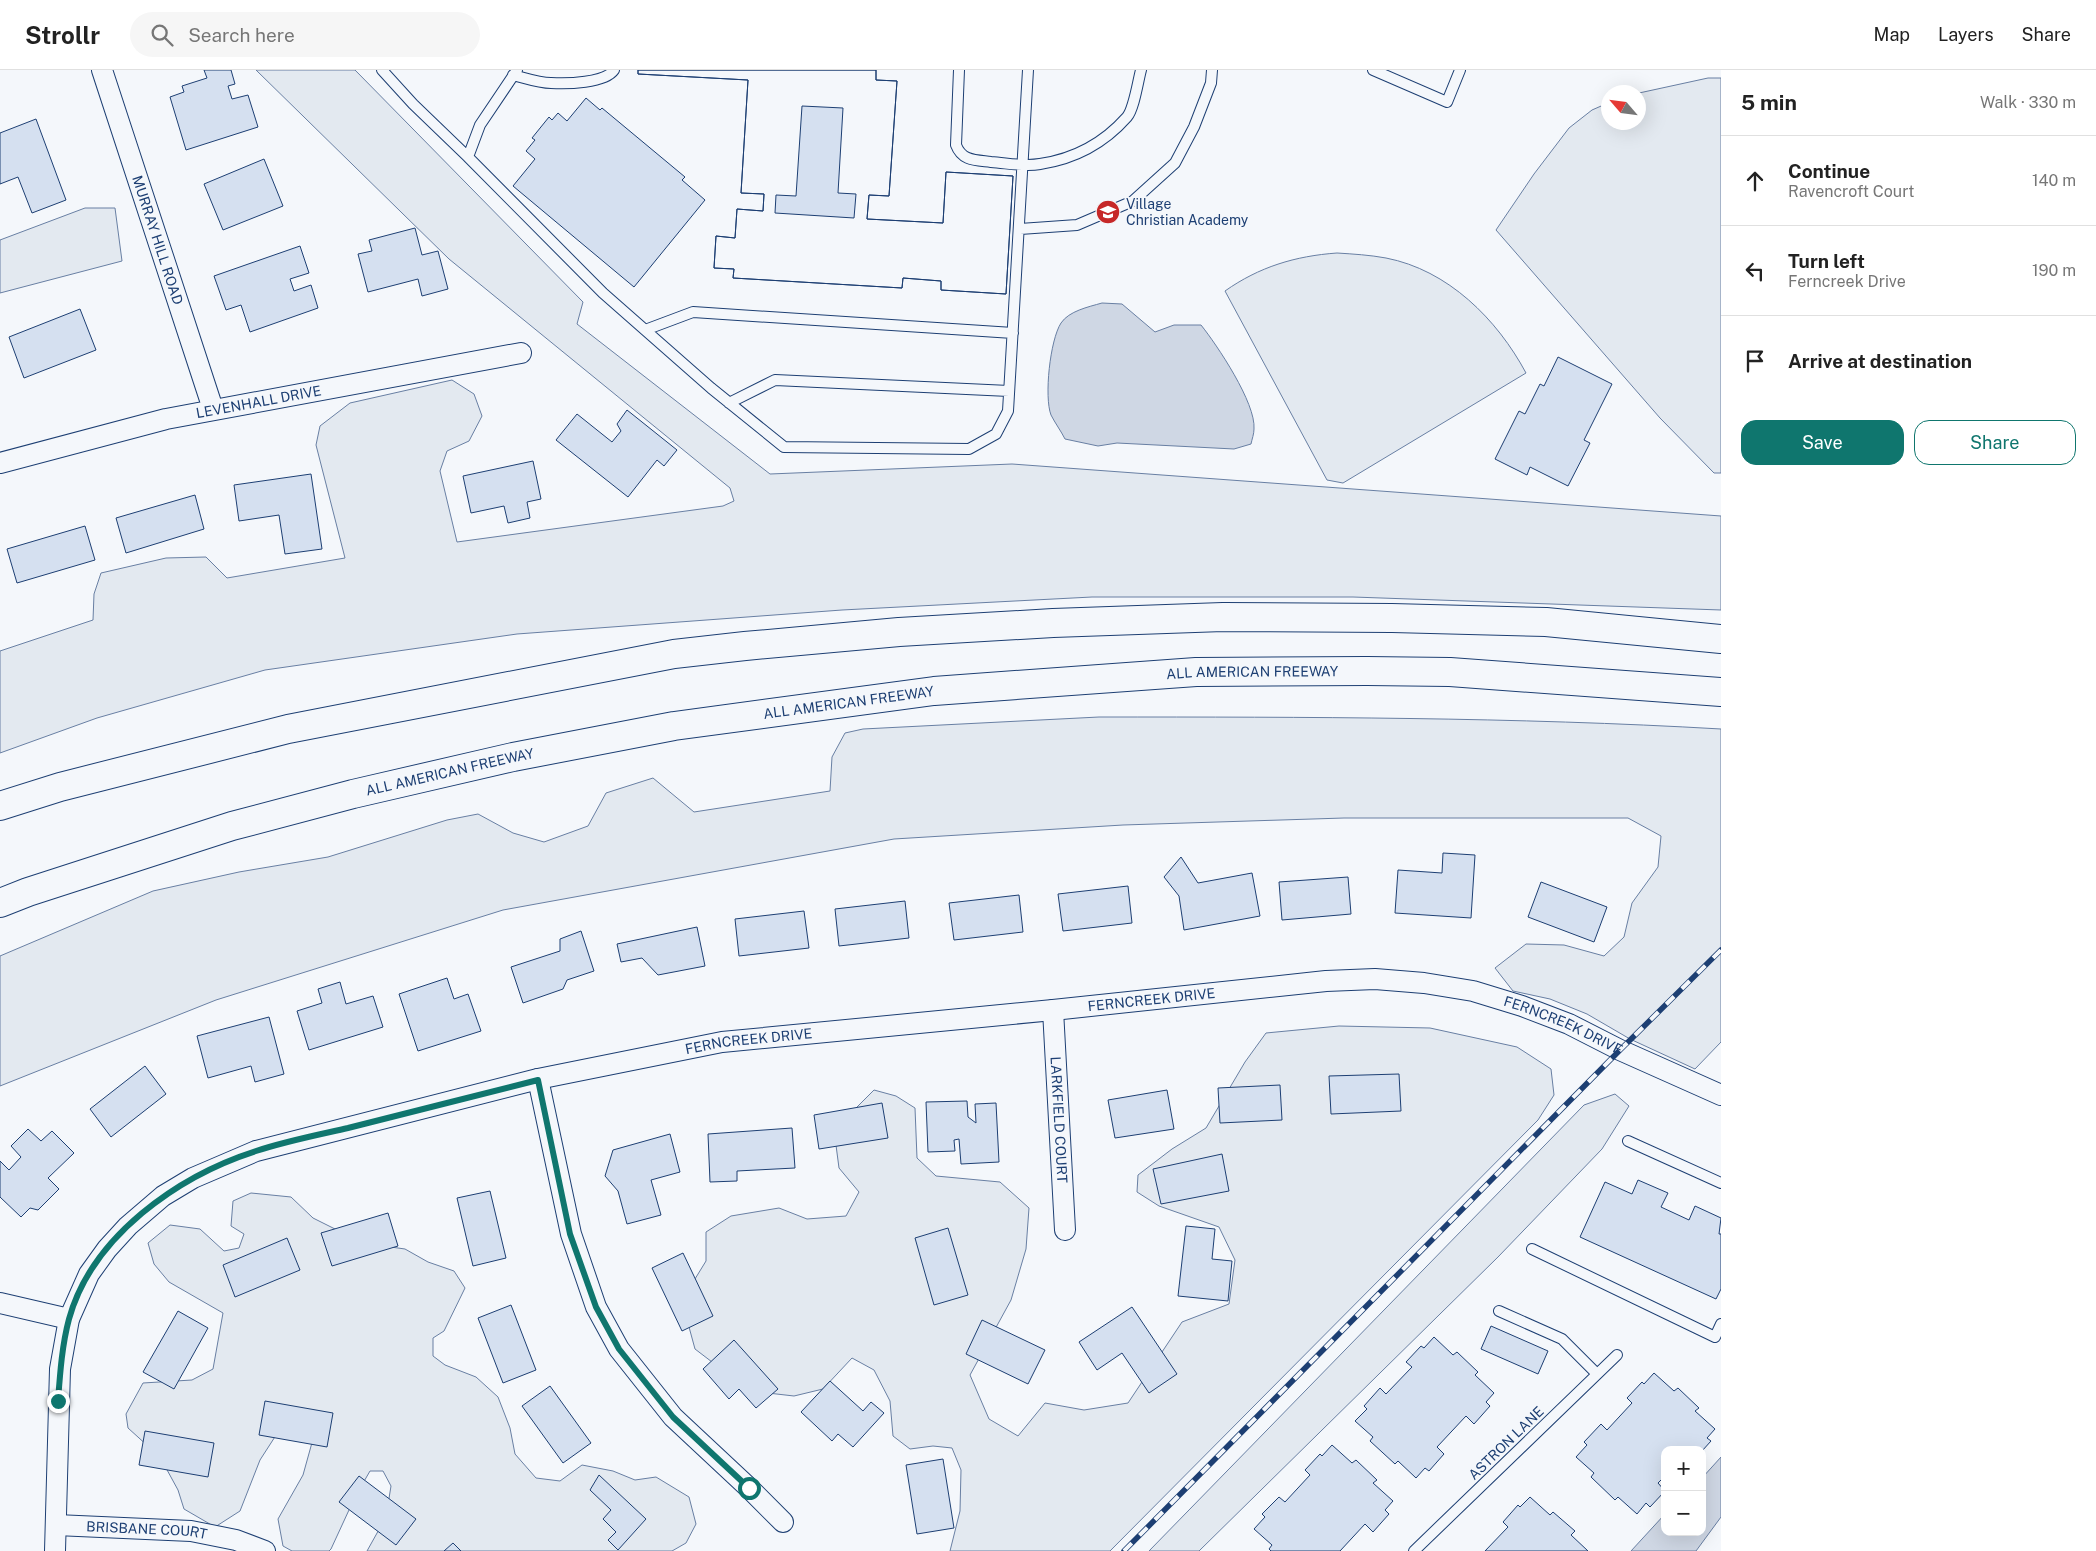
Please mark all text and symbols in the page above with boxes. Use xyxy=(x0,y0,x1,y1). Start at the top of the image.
search box xyxy=(130,12,480,57)
text: Strollr xyxy=(25,21,100,49)
icon: search xyxy=(148,21,176,49)
text: Search here xyxy=(188,24,295,46)
text: Map xyxy=(1874,24,1910,45)
text: Layers xyxy=(1938,24,1994,45)
text: Share xyxy=(2022,24,2071,45)
north arrow xyxy=(1601,85,1646,130)
text: 5 min xyxy=(1741,90,1797,115)
text: Walk · 330 m xyxy=(1980,93,2076,112)
text: Continue xyxy=(1788,160,1870,182)
icon: ahead xyxy=(1741,167,1769,195)
text: 140 m xyxy=(2032,171,2076,190)
street label: MURRAY HILL ROAD xyxy=(129,174,186,307)
text: Ravencroft Court xyxy=(1788,182,1915,201)
place label: Village Christian Academy xyxy=(1126,196,1249,228)
school or university icon: Village Christian Academy xyxy=(1095,199,1121,225)
text: Turn left xyxy=(1788,250,1865,272)
icon: left xyxy=(1741,257,1769,285)
text: 190 m xyxy=(2032,261,2076,280)
text: Ferncreek Drive xyxy=(1788,272,1906,291)
icon: arrive xyxy=(1741,347,1769,375)
text: Arrive at destination xyxy=(1788,350,1972,372)
street label: LEVENHALL DRIVE xyxy=(195,382,323,421)
button: Save xyxy=(1741,420,1904,465)
button: Share xyxy=(1914,420,2076,465)
street label: ALL AMERICAN FREEWAY xyxy=(1166,663,1339,682)
street label: ALL AMERICAN FREEWAY xyxy=(762,683,935,722)
street label: ALL AMERICAN FREEWAY xyxy=(364,745,536,799)
street label: FERNCREEK DRIVE xyxy=(1087,985,1216,1014)
street label: FERNCREEK DRIVE xyxy=(1502,993,1625,1058)
street label: FERNCREEK DRIVE xyxy=(684,1025,813,1057)
street label: LARKFIELD COURT xyxy=(1048,1056,1070,1184)
route end xyxy=(47,1390,70,1413)
street label: ASTRON LANE xyxy=(1465,1403,1547,1483)
map controls xyxy=(1661,1446,1706,1536)
button: + xyxy=(1661,1446,1706,1491)
route start xyxy=(738,1477,761,1500)
button: − xyxy=(1661,1491,1706,1536)
street label: BRISBANE COURT xyxy=(86,1518,209,1542)

